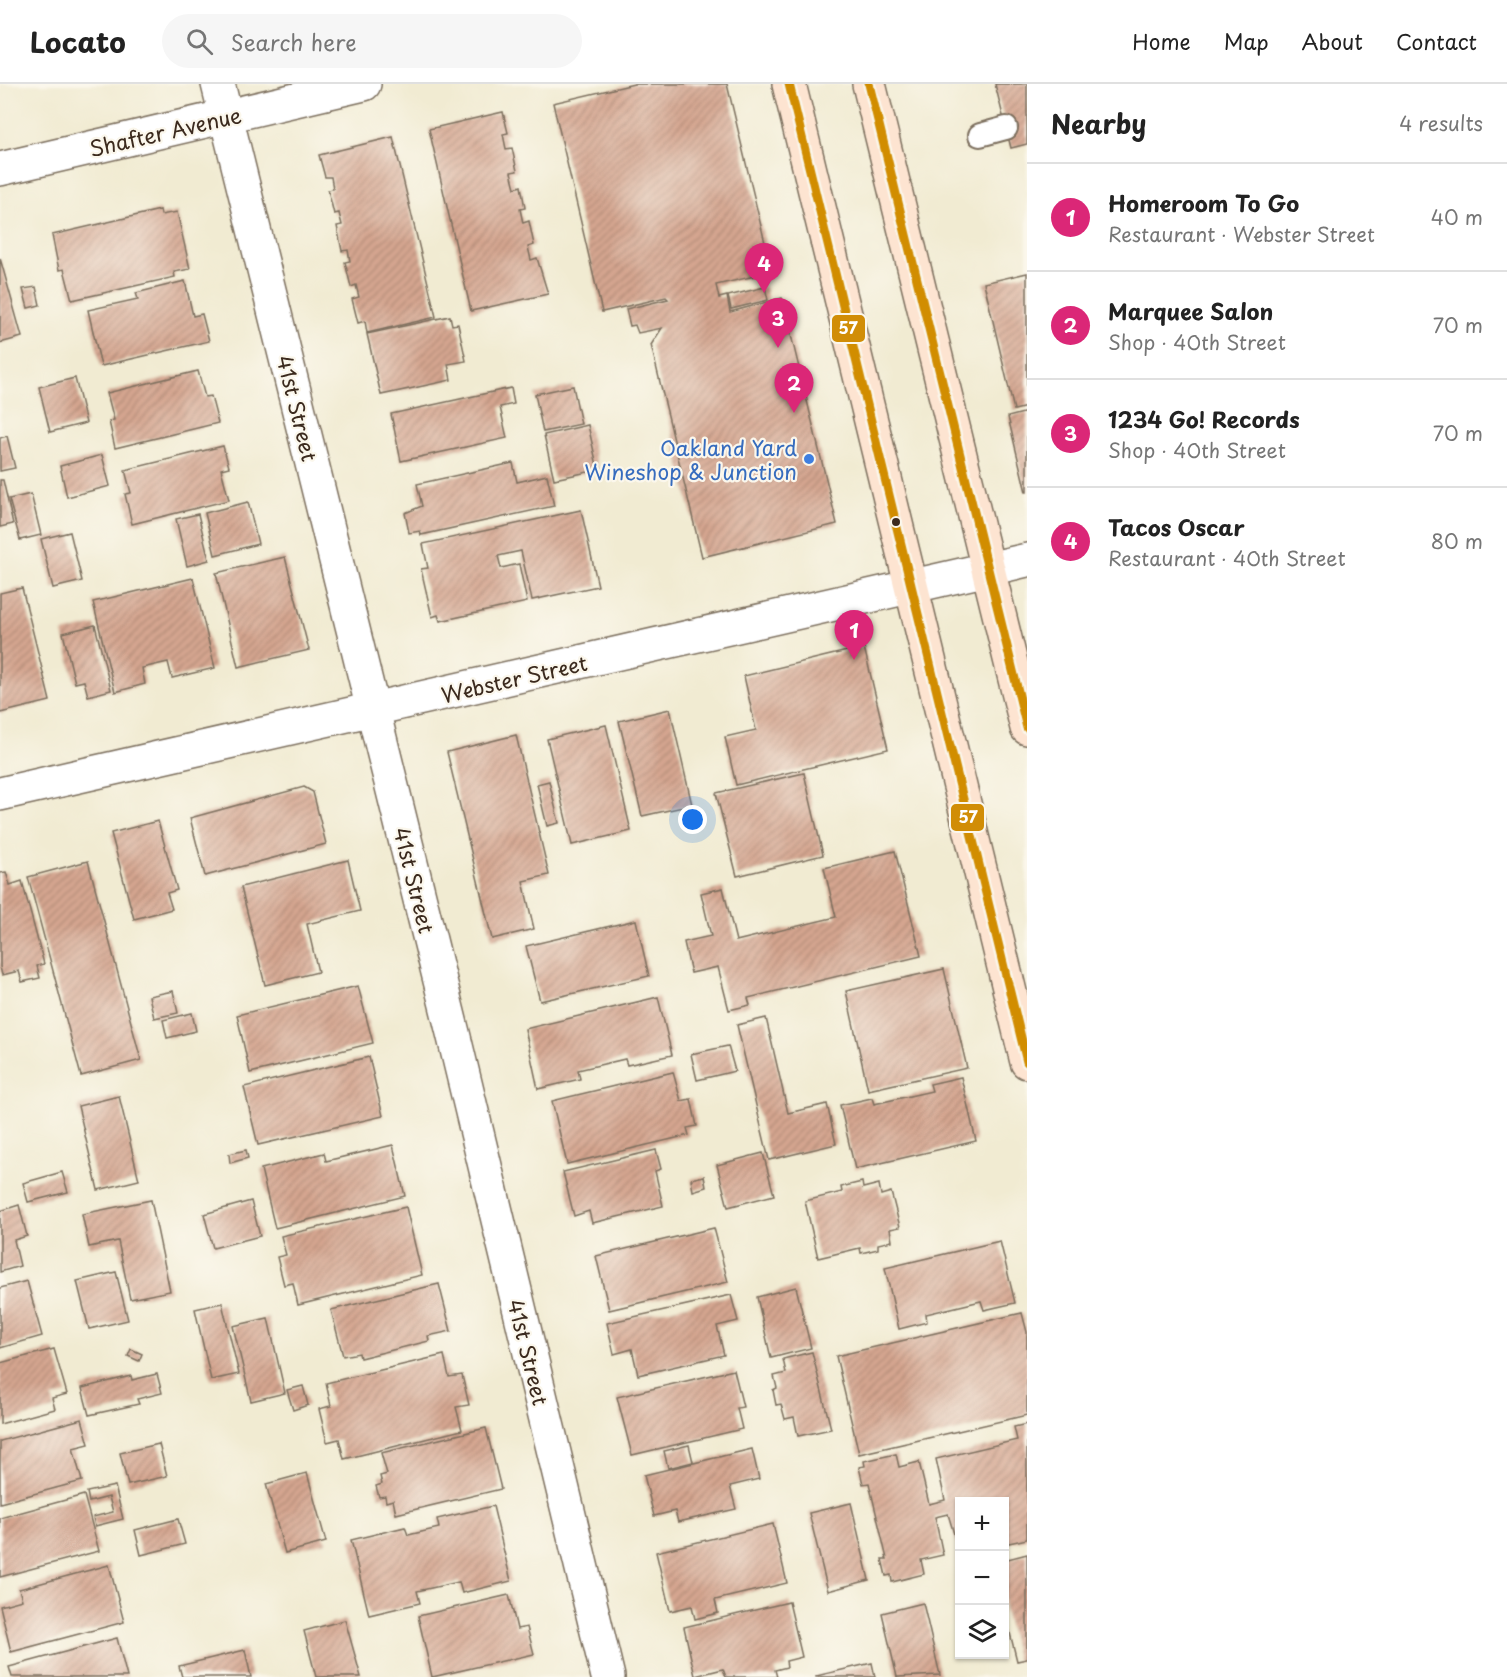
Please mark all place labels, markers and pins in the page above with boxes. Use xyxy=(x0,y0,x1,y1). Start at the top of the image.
pin: 4 xyxy=(744,244,783,293)
pin: 3 xyxy=(758,298,798,348)
pin: 2 xyxy=(774,364,814,413)
place label: Oakland Yard Wineshop & Junction xyxy=(584,431,797,487)
marker: Oakland Yard Wineshop & Junction xyxy=(802,452,816,466)
unlabelled marker xyxy=(890,516,902,528)
pin: 1 xyxy=(834,610,874,660)

